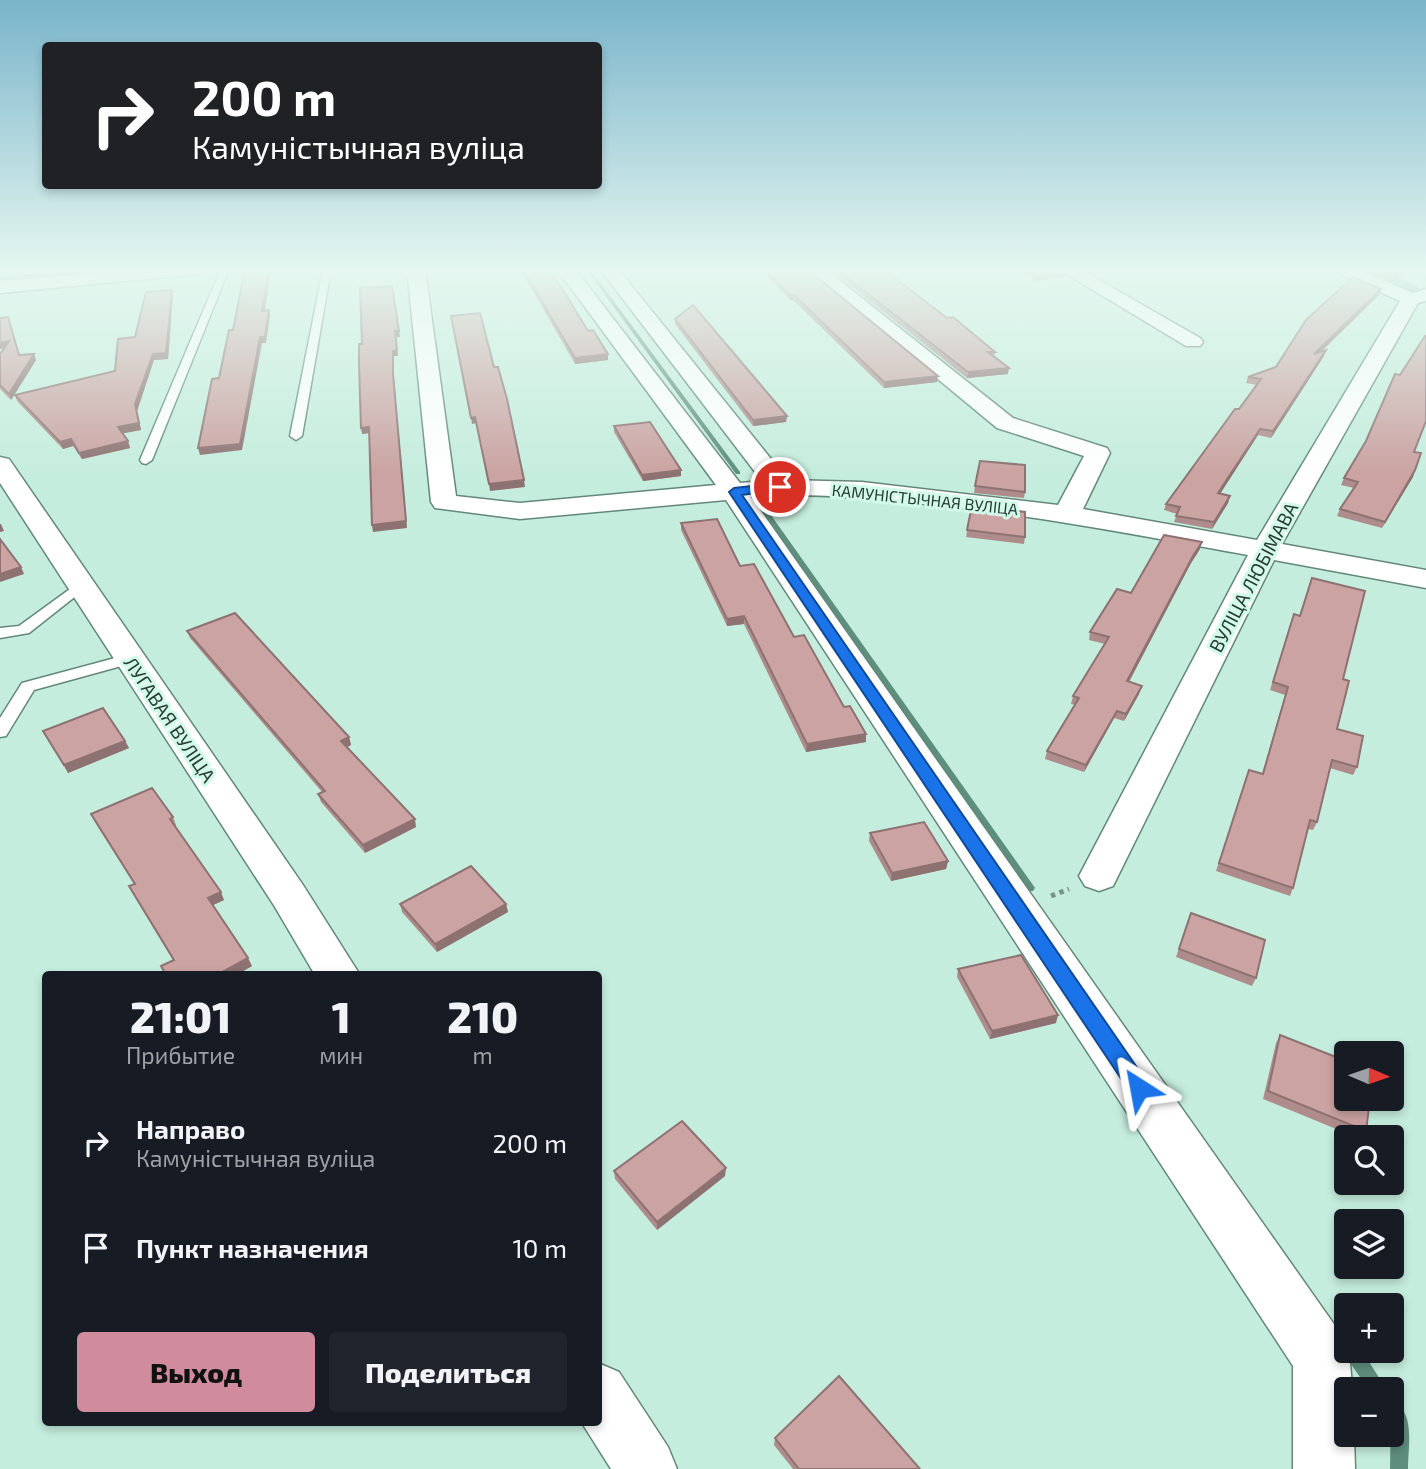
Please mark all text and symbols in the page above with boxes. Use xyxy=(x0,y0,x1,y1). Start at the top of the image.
text: 200 m xyxy=(192,67,336,126)
icon: right xyxy=(77,70,168,161)
text: Камуністычная вуліца xyxy=(192,127,525,165)
pin xyxy=(750,457,810,517)
icon: arrive xyxy=(761,468,799,506)
street label: КАМУНІСТЫЧНАЯ ВУЛІЦА xyxy=(831,480,1019,518)
street label: ВУЛІЦА ЛЮБІМАВА xyxy=(1204,498,1302,656)
street label: ЛУГАВАЯ ВУЛІЦА xyxy=(119,652,221,786)
text: 21:01 xyxy=(130,991,231,1041)
text: 1 xyxy=(332,991,351,1041)
text: 210 xyxy=(447,991,518,1041)
text: Прибытие xyxy=(126,1041,235,1069)
text: мин xyxy=(319,1041,363,1069)
text: m xyxy=(473,1041,493,1069)
north arrow xyxy=(1334,1041,1404,1111)
map controls xyxy=(1334,1041,1404,1447)
position arrow xyxy=(1102,1051,1176,1125)
text: Направо xyxy=(136,1113,245,1144)
icon: right xyxy=(77,1124,115,1162)
button: search xyxy=(1334,1125,1404,1195)
text: 200 m xyxy=(492,1127,567,1158)
text: Камуністычная вуліца xyxy=(136,1144,375,1172)
button: layers xyxy=(1334,1209,1404,1279)
icon: arrive xyxy=(77,1229,115,1267)
text: Пункт назначения xyxy=(136,1232,369,1263)
text: 10 m xyxy=(512,1232,567,1263)
button: + xyxy=(1334,1293,1404,1363)
button: Выход xyxy=(77,1332,315,1412)
button: Поделиться xyxy=(329,1332,567,1412)
button: − xyxy=(1334,1377,1404,1447)

